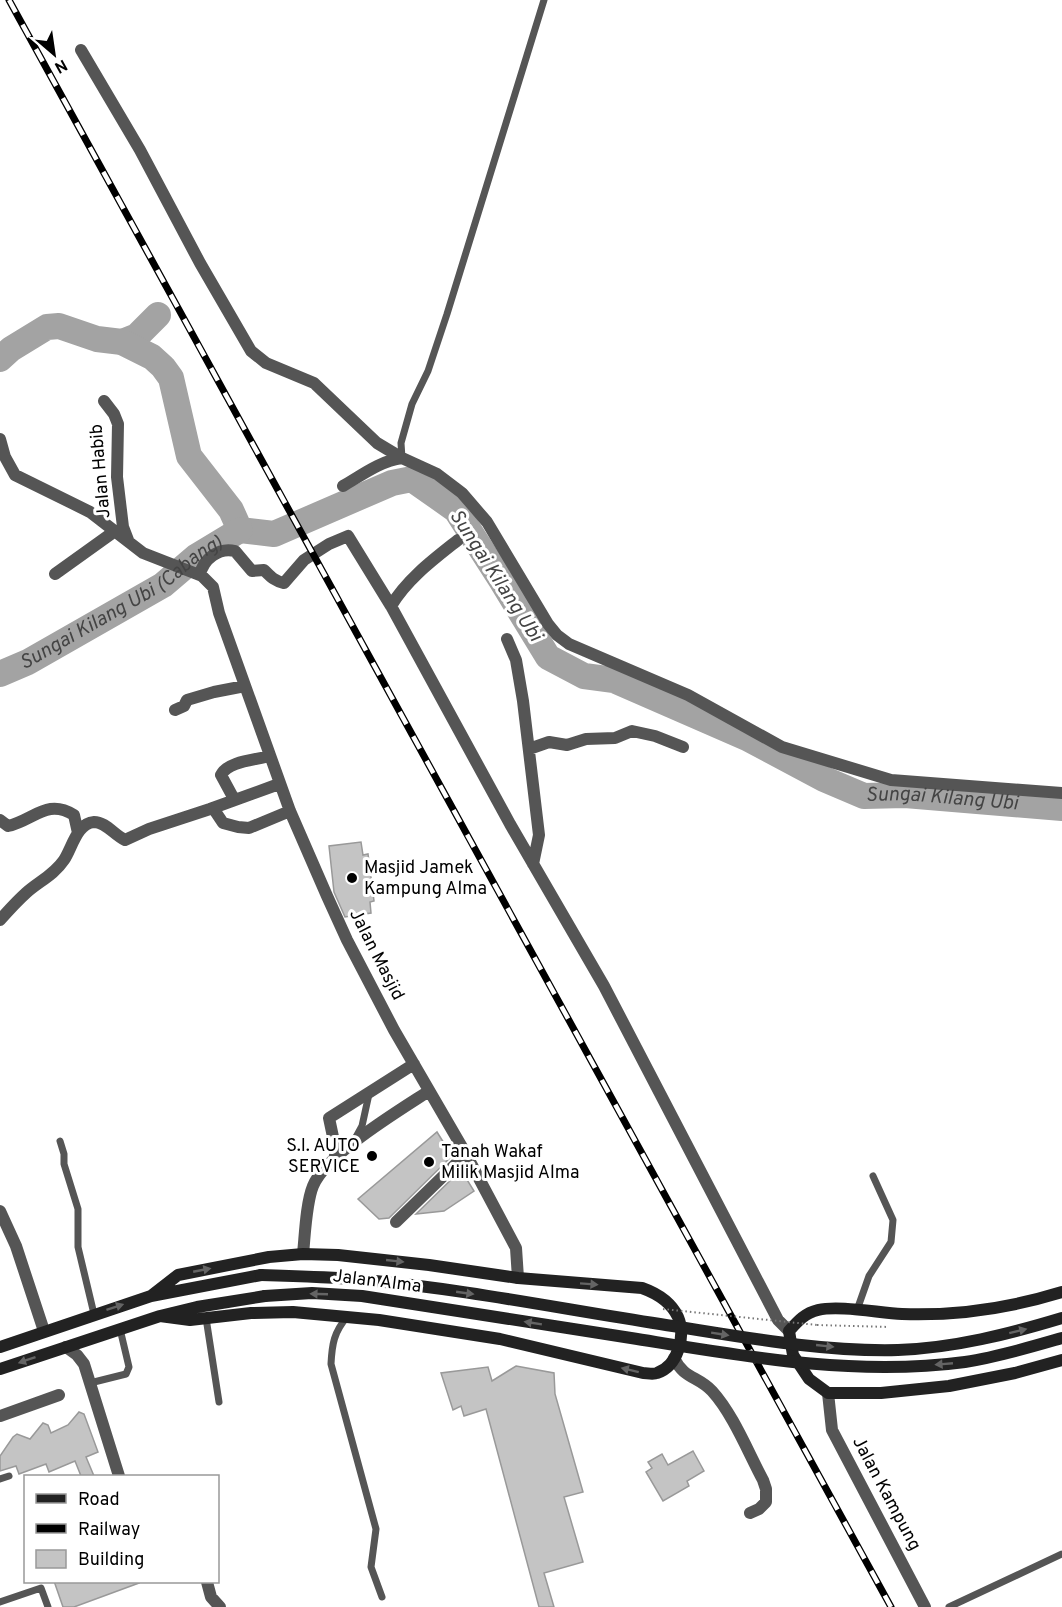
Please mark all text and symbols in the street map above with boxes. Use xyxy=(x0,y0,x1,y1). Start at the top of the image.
north arrow xyxy=(24,24,84,84)
text: N xyxy=(50,54,70,77)
street label: Jalan Habib xyxy=(85,423,117,519)
water label: Sungai Kilang Ubi xyxy=(443,505,548,648)
water label: Sungai Kilang Ubi (Cabang) xyxy=(16,530,228,677)
water label: Sungai Kilang Ubi xyxy=(865,782,1020,817)
place label: Masjid Jamek Kampung Alma xyxy=(364,857,487,901)
marker: Masjid Jamek Kampung Alma xyxy=(345,871,359,885)
street label: Jalan Masjid xyxy=(343,906,409,1004)
place label: S.I. AUTO SERVICE xyxy=(286,1135,360,1179)
place label: Tanah Wakaf Milik Masjid Alma xyxy=(441,1141,579,1185)
marker: S.I. AUTO SERVICE xyxy=(365,1149,379,1163)
marker: Tanah Wakaf Milik Masjid Alma xyxy=(422,1155,436,1169)
one-way arrow xyxy=(386,1256,405,1266)
one-way arrow xyxy=(193,1265,212,1274)
street label: Jalan Alma xyxy=(331,1265,423,1299)
one-way arrow xyxy=(579,1279,598,1289)
one-way arrow xyxy=(309,1289,328,1298)
one-way arrow xyxy=(456,1289,475,1298)
one-way arrow xyxy=(106,1302,124,1311)
one-way arrow xyxy=(523,1318,542,1327)
one-way arrow xyxy=(1009,1325,1028,1335)
one-way arrow xyxy=(711,1329,730,1338)
one-way arrow xyxy=(816,1342,835,1351)
one-way arrow xyxy=(18,1356,36,1366)
one-way arrow xyxy=(934,1359,953,1369)
one-way arrow xyxy=(620,1364,639,1374)
street label: Jalan Kampung xyxy=(846,1433,926,1555)
legend xyxy=(24,1475,219,1583)
text: Road xyxy=(78,1489,120,1512)
text: Railway xyxy=(78,1519,140,1542)
text: Building xyxy=(78,1549,144,1572)

